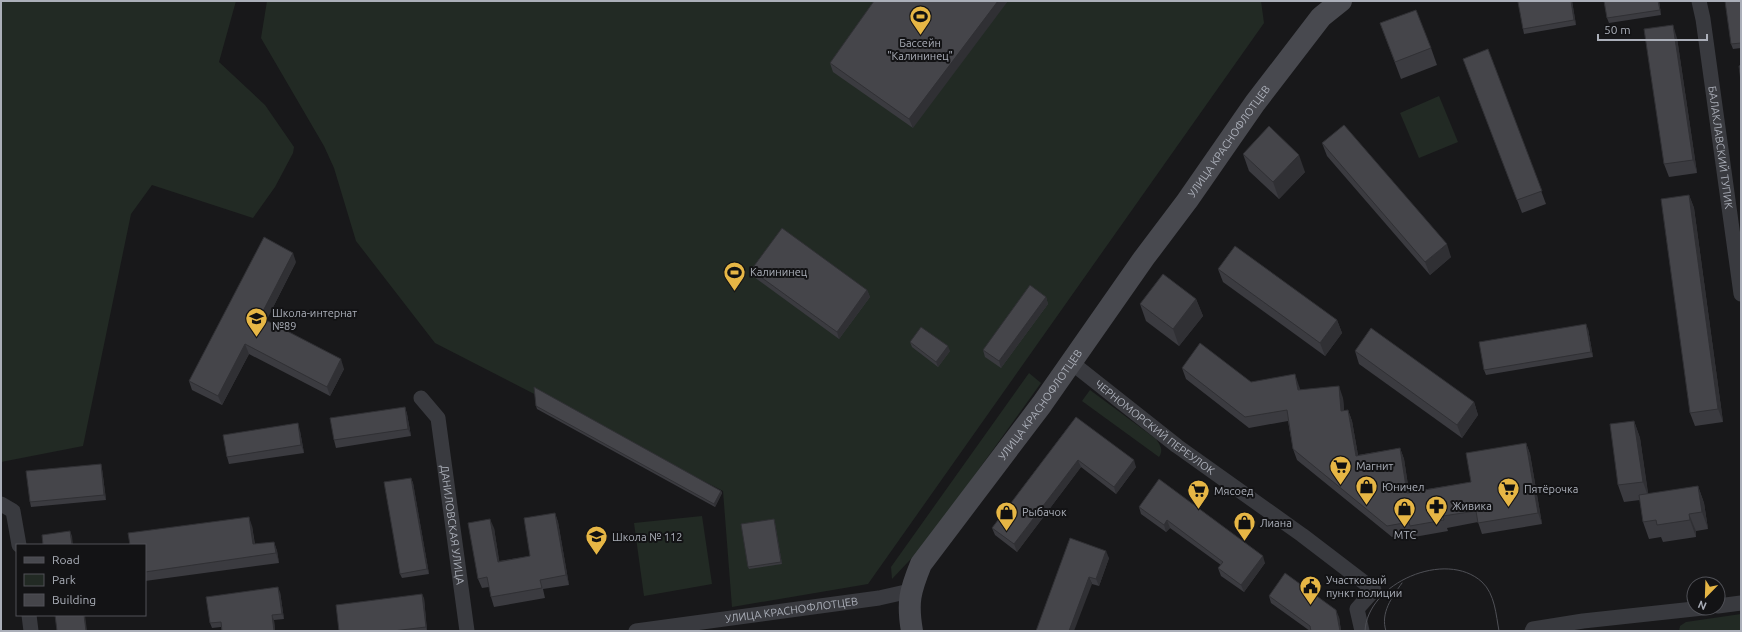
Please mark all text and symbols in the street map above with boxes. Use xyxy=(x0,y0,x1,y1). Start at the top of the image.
sports icon: Бассейн "Калининец" xyxy=(907,4,933,37)
scale bar xyxy=(1598,16,1707,42)
text: 50 m xyxy=(1604,23,1631,36)
place label: Бассейн "Калининец" xyxy=(887,37,953,62)
street label: УЛИЦА КРАСНОФЛОТЦЕВ xyxy=(1186,83,1272,199)
street label: БАЛАКЛАВСКИЙ ТУПИК xyxy=(1706,85,1735,210)
sports icon: Калининец xyxy=(722,259,748,292)
place label: Калининец xyxy=(750,266,808,278)
school or university icon: Школа-интернат №89 xyxy=(244,306,270,339)
place label: Школа-интернат №89 xyxy=(272,307,357,332)
street label: УЛИЦА КРАСНОФЛОТЦЕВ xyxy=(996,347,1084,462)
street label: ЧЕРНОМОРСКИЙ ПЕРЕУЛОК xyxy=(1093,378,1217,477)
supermarket icon: Магнит xyxy=(1327,453,1353,486)
place label: Магнит xyxy=(1356,460,1394,472)
street label: ДАНИЛОВСКАЯ УЛИЦА xyxy=(438,464,467,586)
shop icon: Юничел xyxy=(1353,474,1379,507)
supermarket icon: Пятёрочка xyxy=(1496,476,1522,509)
supermarket icon: Мясоед xyxy=(1186,478,1212,511)
place label: Юничел xyxy=(1382,481,1424,493)
place label: Пятёрочка xyxy=(1524,483,1578,495)
place label: Мясоед xyxy=(1214,485,1254,497)
pharmacy icon: Живика xyxy=(1424,493,1450,526)
shop icon: МТС xyxy=(1392,496,1418,529)
shop icon: Рыбачок xyxy=(994,499,1020,532)
place label: Живика xyxy=(1452,500,1492,512)
place label: Рыбачок xyxy=(1022,506,1067,518)
shop icon: Лиана xyxy=(1231,510,1257,543)
place label: Лиана xyxy=(1260,517,1292,529)
school or university icon: Школа № 112 xyxy=(583,524,609,557)
place label: МТС xyxy=(1394,529,1416,541)
place label: Школа № 112 xyxy=(612,531,682,543)
legend xyxy=(16,544,146,616)
text: Road xyxy=(52,553,80,566)
text: Park xyxy=(52,573,76,586)
public building icon: Участковый пункт полиции xyxy=(1298,573,1324,606)
place label: Участковый пункт полиции xyxy=(1326,574,1402,599)
north arrow xyxy=(1686,576,1726,616)
text: Building xyxy=(52,593,96,606)
street label: УЛИЦА КРАСНОФЛОТЦЕВ xyxy=(724,595,859,625)
text: N xyxy=(1696,598,1708,612)

